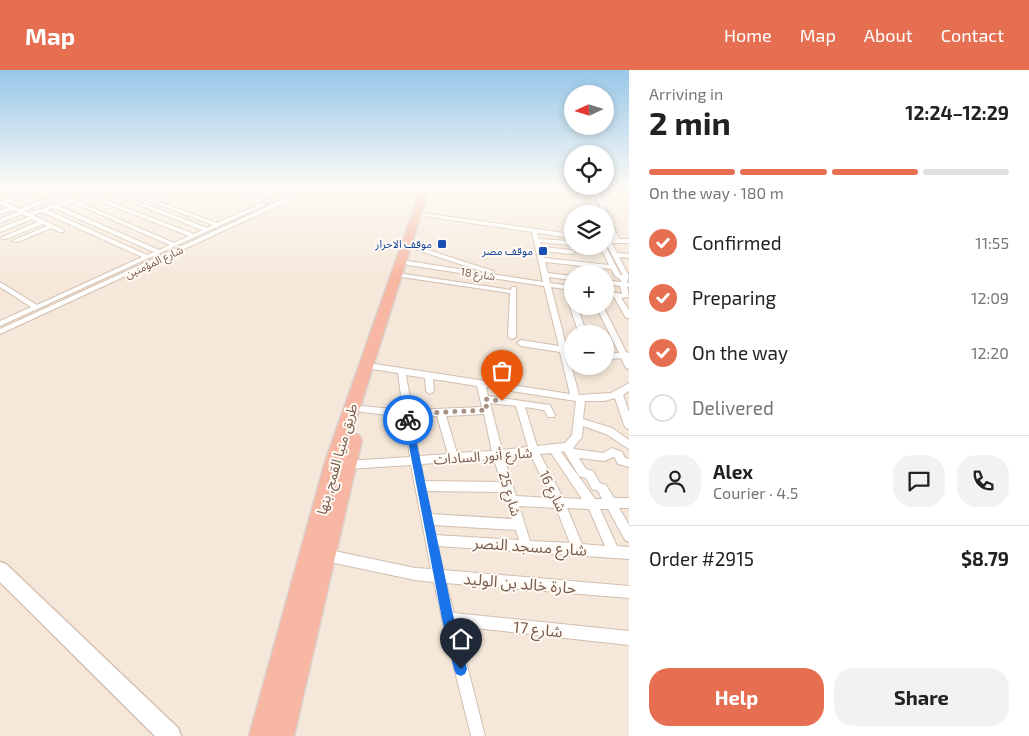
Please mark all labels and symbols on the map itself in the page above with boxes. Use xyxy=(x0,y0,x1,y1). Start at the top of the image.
north arrow xyxy=(564,85,614,135)
place label: موقف الاحرار xyxy=(374,237,432,251)
marker: موقف الاحرار xyxy=(436,238,448,250)
street label: شارع المؤمنين xyxy=(123,242,186,282)
place label: موقف مصر xyxy=(481,244,533,258)
marker: موقف مصر xyxy=(537,245,549,257)
street label: شارع 18 xyxy=(459,264,497,285)
pin xyxy=(481,350,523,401)
courier xyxy=(383,395,433,445)
street label: طريق منيا القمح, بنها xyxy=(313,401,363,517)
street label: شارع أنور السادات xyxy=(433,444,533,470)
street label: شارع 16 xyxy=(533,467,571,516)
street label: شارع 25 xyxy=(493,469,525,519)
street label: شارع مسجد النصر xyxy=(471,532,588,563)
street label: حارة خالد بن الوليد xyxy=(463,568,577,598)
street label: شارع 17 xyxy=(512,616,564,645)
pin xyxy=(440,618,482,669)

